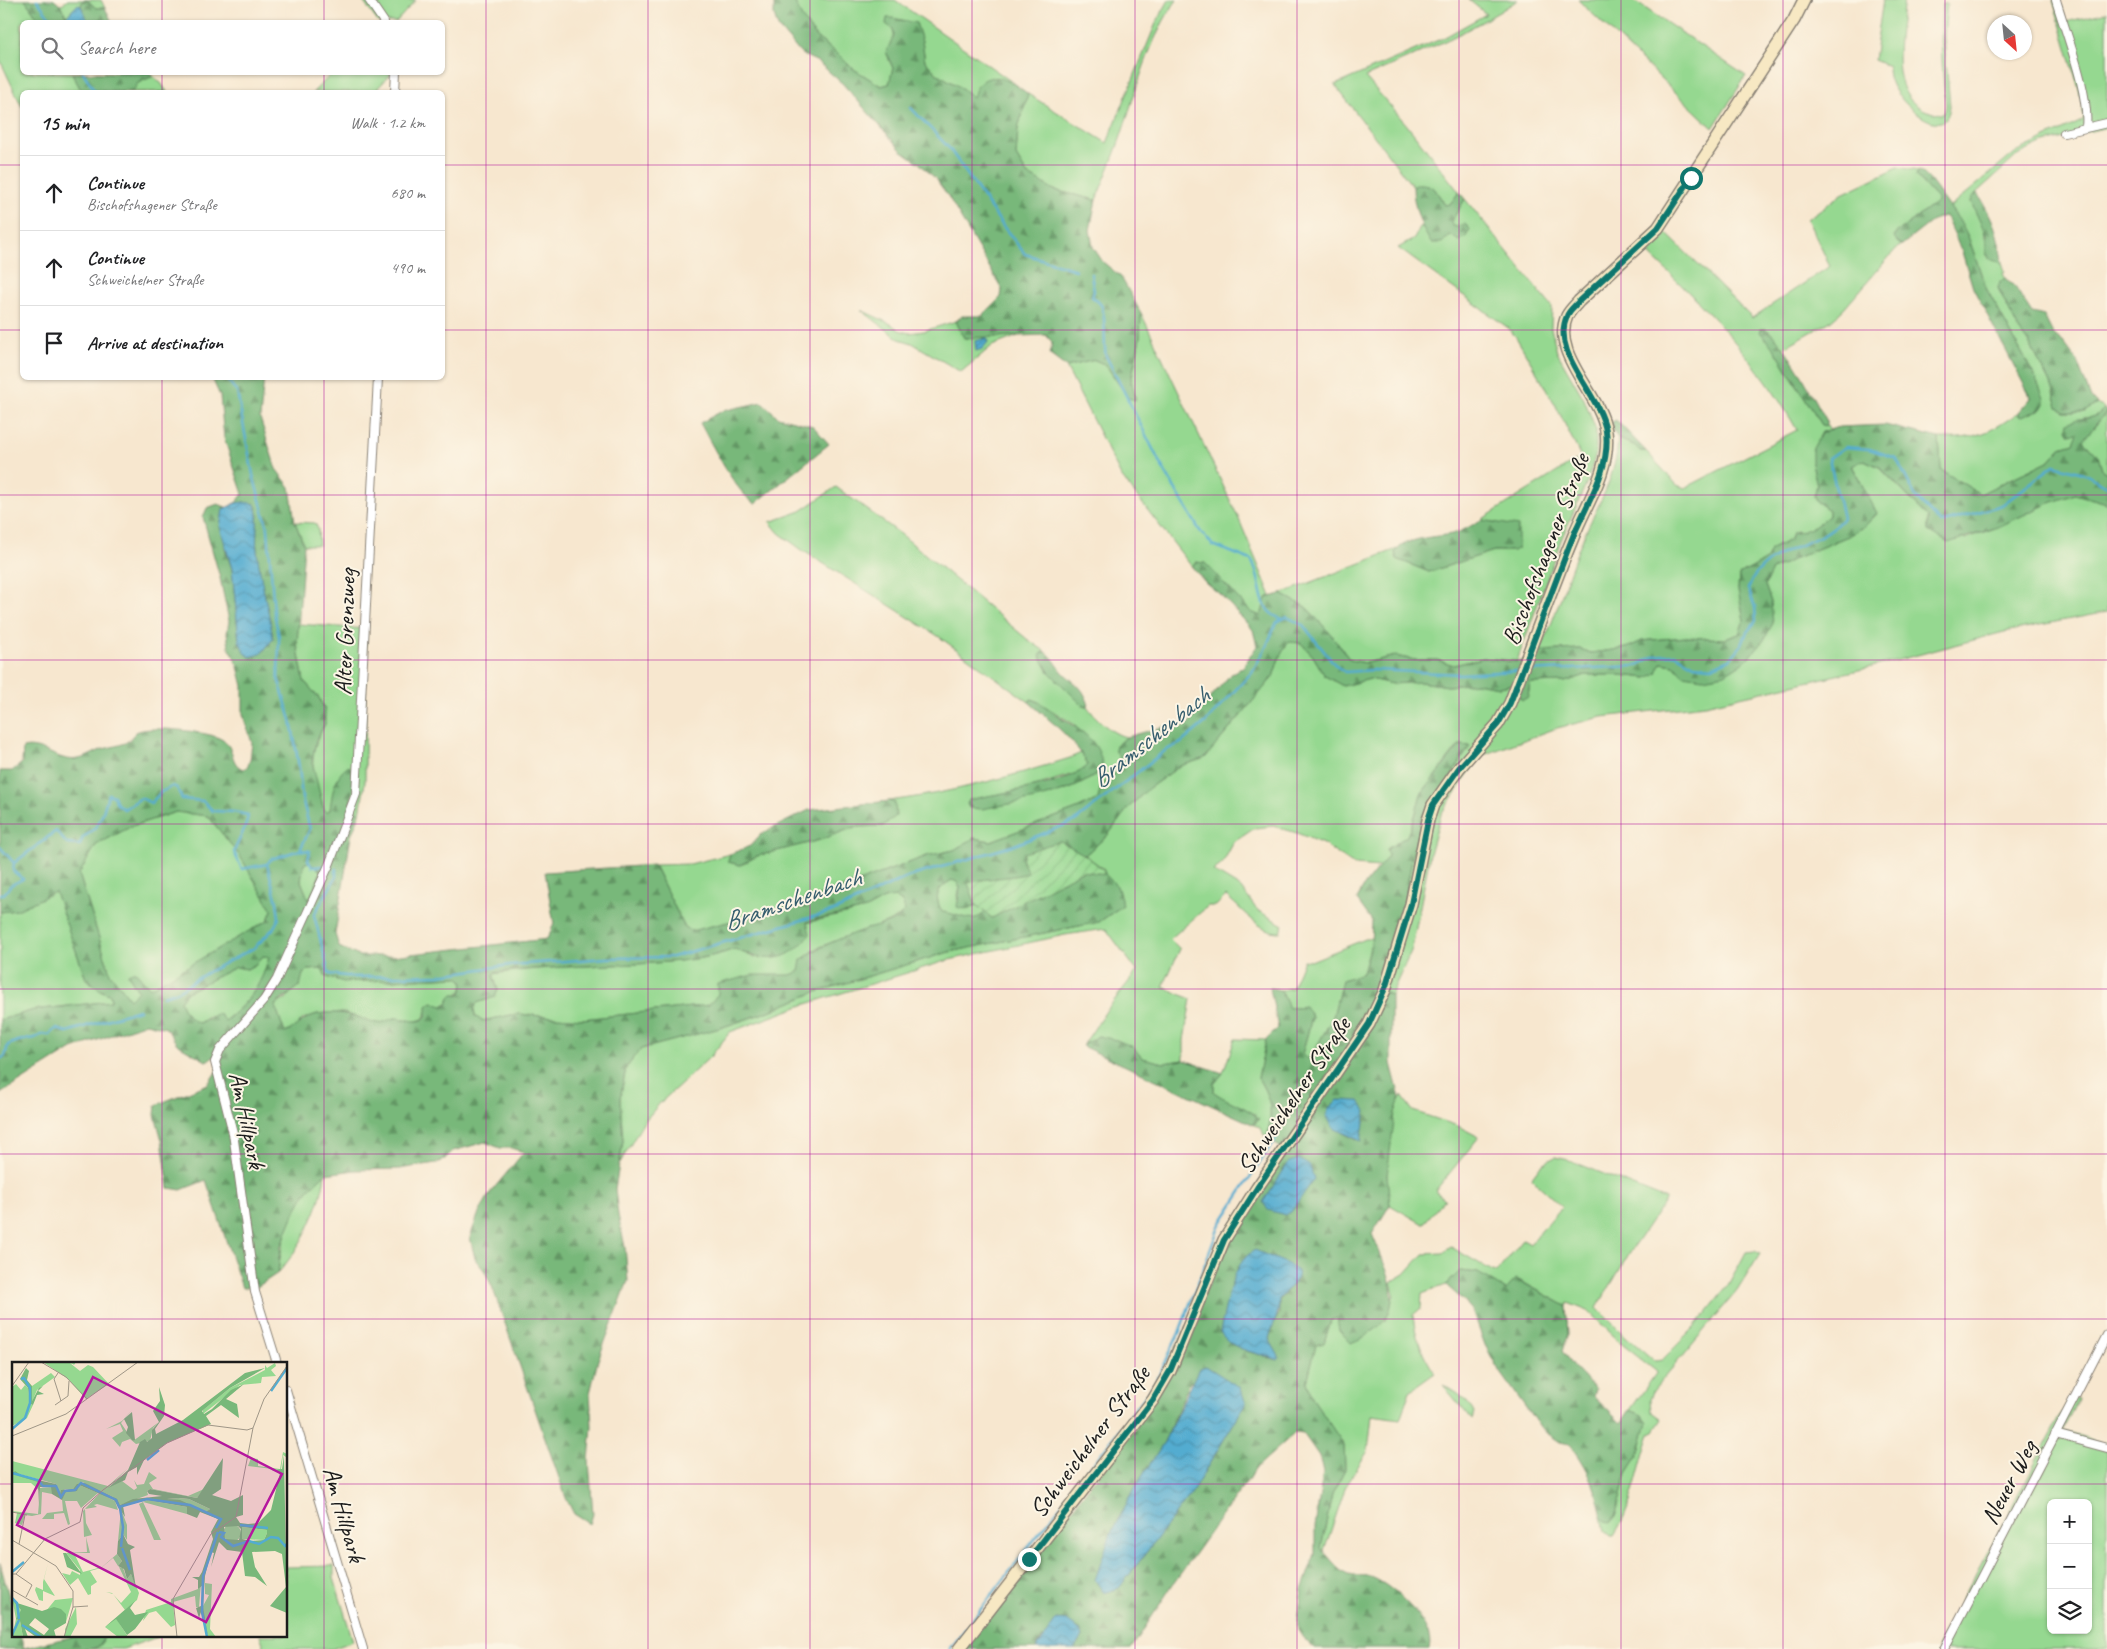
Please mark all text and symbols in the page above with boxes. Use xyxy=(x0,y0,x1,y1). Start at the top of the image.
north arrow xyxy=(1987,15,2032,60)
search box xyxy=(20,20,445,75)
icon: search xyxy=(38,34,66,62)
text: Search here xyxy=(78,36,155,60)
text: 15 min xyxy=(40,110,89,136)
text: Walk · 1.2 km xyxy=(350,113,425,133)
route start xyxy=(1680,167,1703,190)
text: Continue xyxy=(87,171,144,195)
icon: ahead xyxy=(40,179,68,207)
text: 680 m xyxy=(391,183,425,203)
text: Bischofshagener Straße xyxy=(87,195,217,215)
text: Continue xyxy=(87,246,144,270)
icon: ahead xyxy=(40,254,68,282)
text: 490 m xyxy=(391,258,425,278)
text: Schweichelner Straße xyxy=(87,270,204,290)
icon: arrive xyxy=(40,329,68,357)
text: Arrive at destination xyxy=(87,331,223,355)
street label: Bischofshagener Straße xyxy=(1495,447,1598,650)
street label: Alter Grenzweg xyxy=(327,566,363,696)
water label: Bramschenbach xyxy=(1084,678,1218,795)
water label: Bramschenbach xyxy=(719,860,867,938)
street label: Schweichelner Straße xyxy=(1230,1010,1359,1180)
street label: Am Hillpark xyxy=(221,1069,273,1173)
street label: Schweichelner Straße xyxy=(1022,1358,1159,1524)
inset map xyxy=(12,1362,288,1636)
street label: Neuer Weg xyxy=(1973,1433,2045,1530)
street label: Am Hillpark xyxy=(315,1463,373,1567)
map controls xyxy=(2047,1499,2092,1634)
button: + xyxy=(2047,1499,2092,1544)
button: − xyxy=(2047,1544,2092,1589)
route end xyxy=(1018,1548,1041,1571)
button: layers xyxy=(2047,1589,2092,1634)

